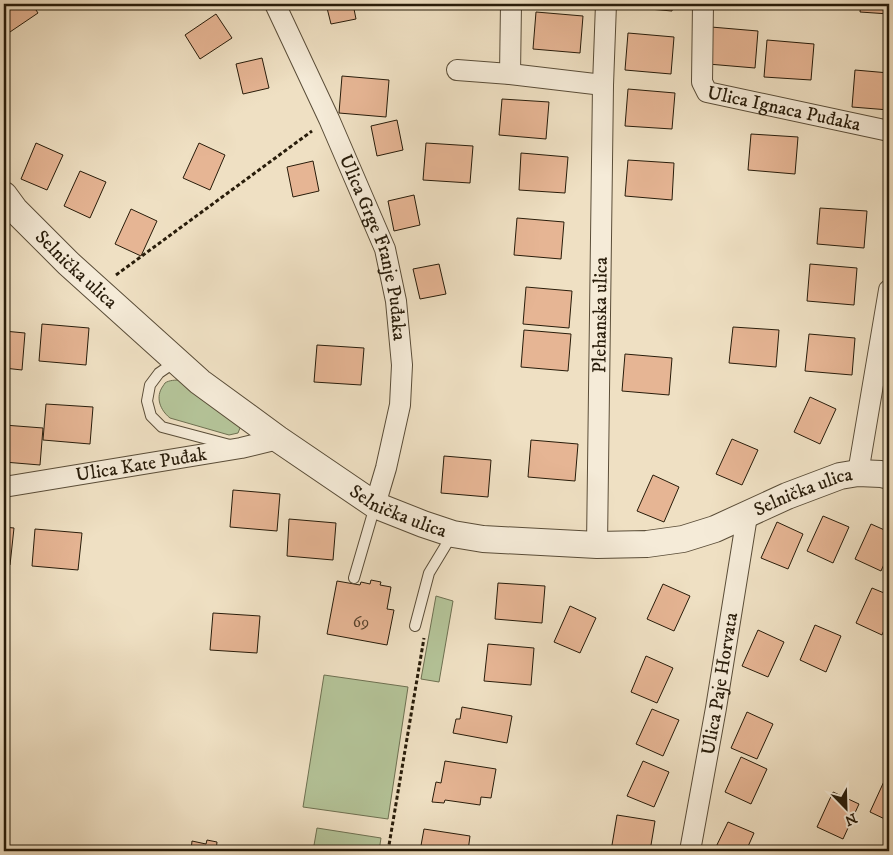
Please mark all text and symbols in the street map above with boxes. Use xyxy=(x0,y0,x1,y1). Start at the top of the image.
street label: Ulica Ignaca Puđaka xyxy=(705,81,863,136)
street label: Ulica Grge Franje Puđaka xyxy=(334,151,411,342)
street label: Selnička ulica xyxy=(30,225,122,313)
street label: Plehanska ulica xyxy=(588,257,612,373)
street label: Ulica Kate Puđak xyxy=(74,442,209,487)
street label: Selnička ulica xyxy=(750,463,854,521)
street label: Selnička ulica xyxy=(345,480,450,543)
street label: Ulica Paje Horvata xyxy=(696,611,743,757)
house number: 69 xyxy=(353,612,369,632)
north arrow xyxy=(820,782,870,832)
text: N xyxy=(841,809,859,830)

